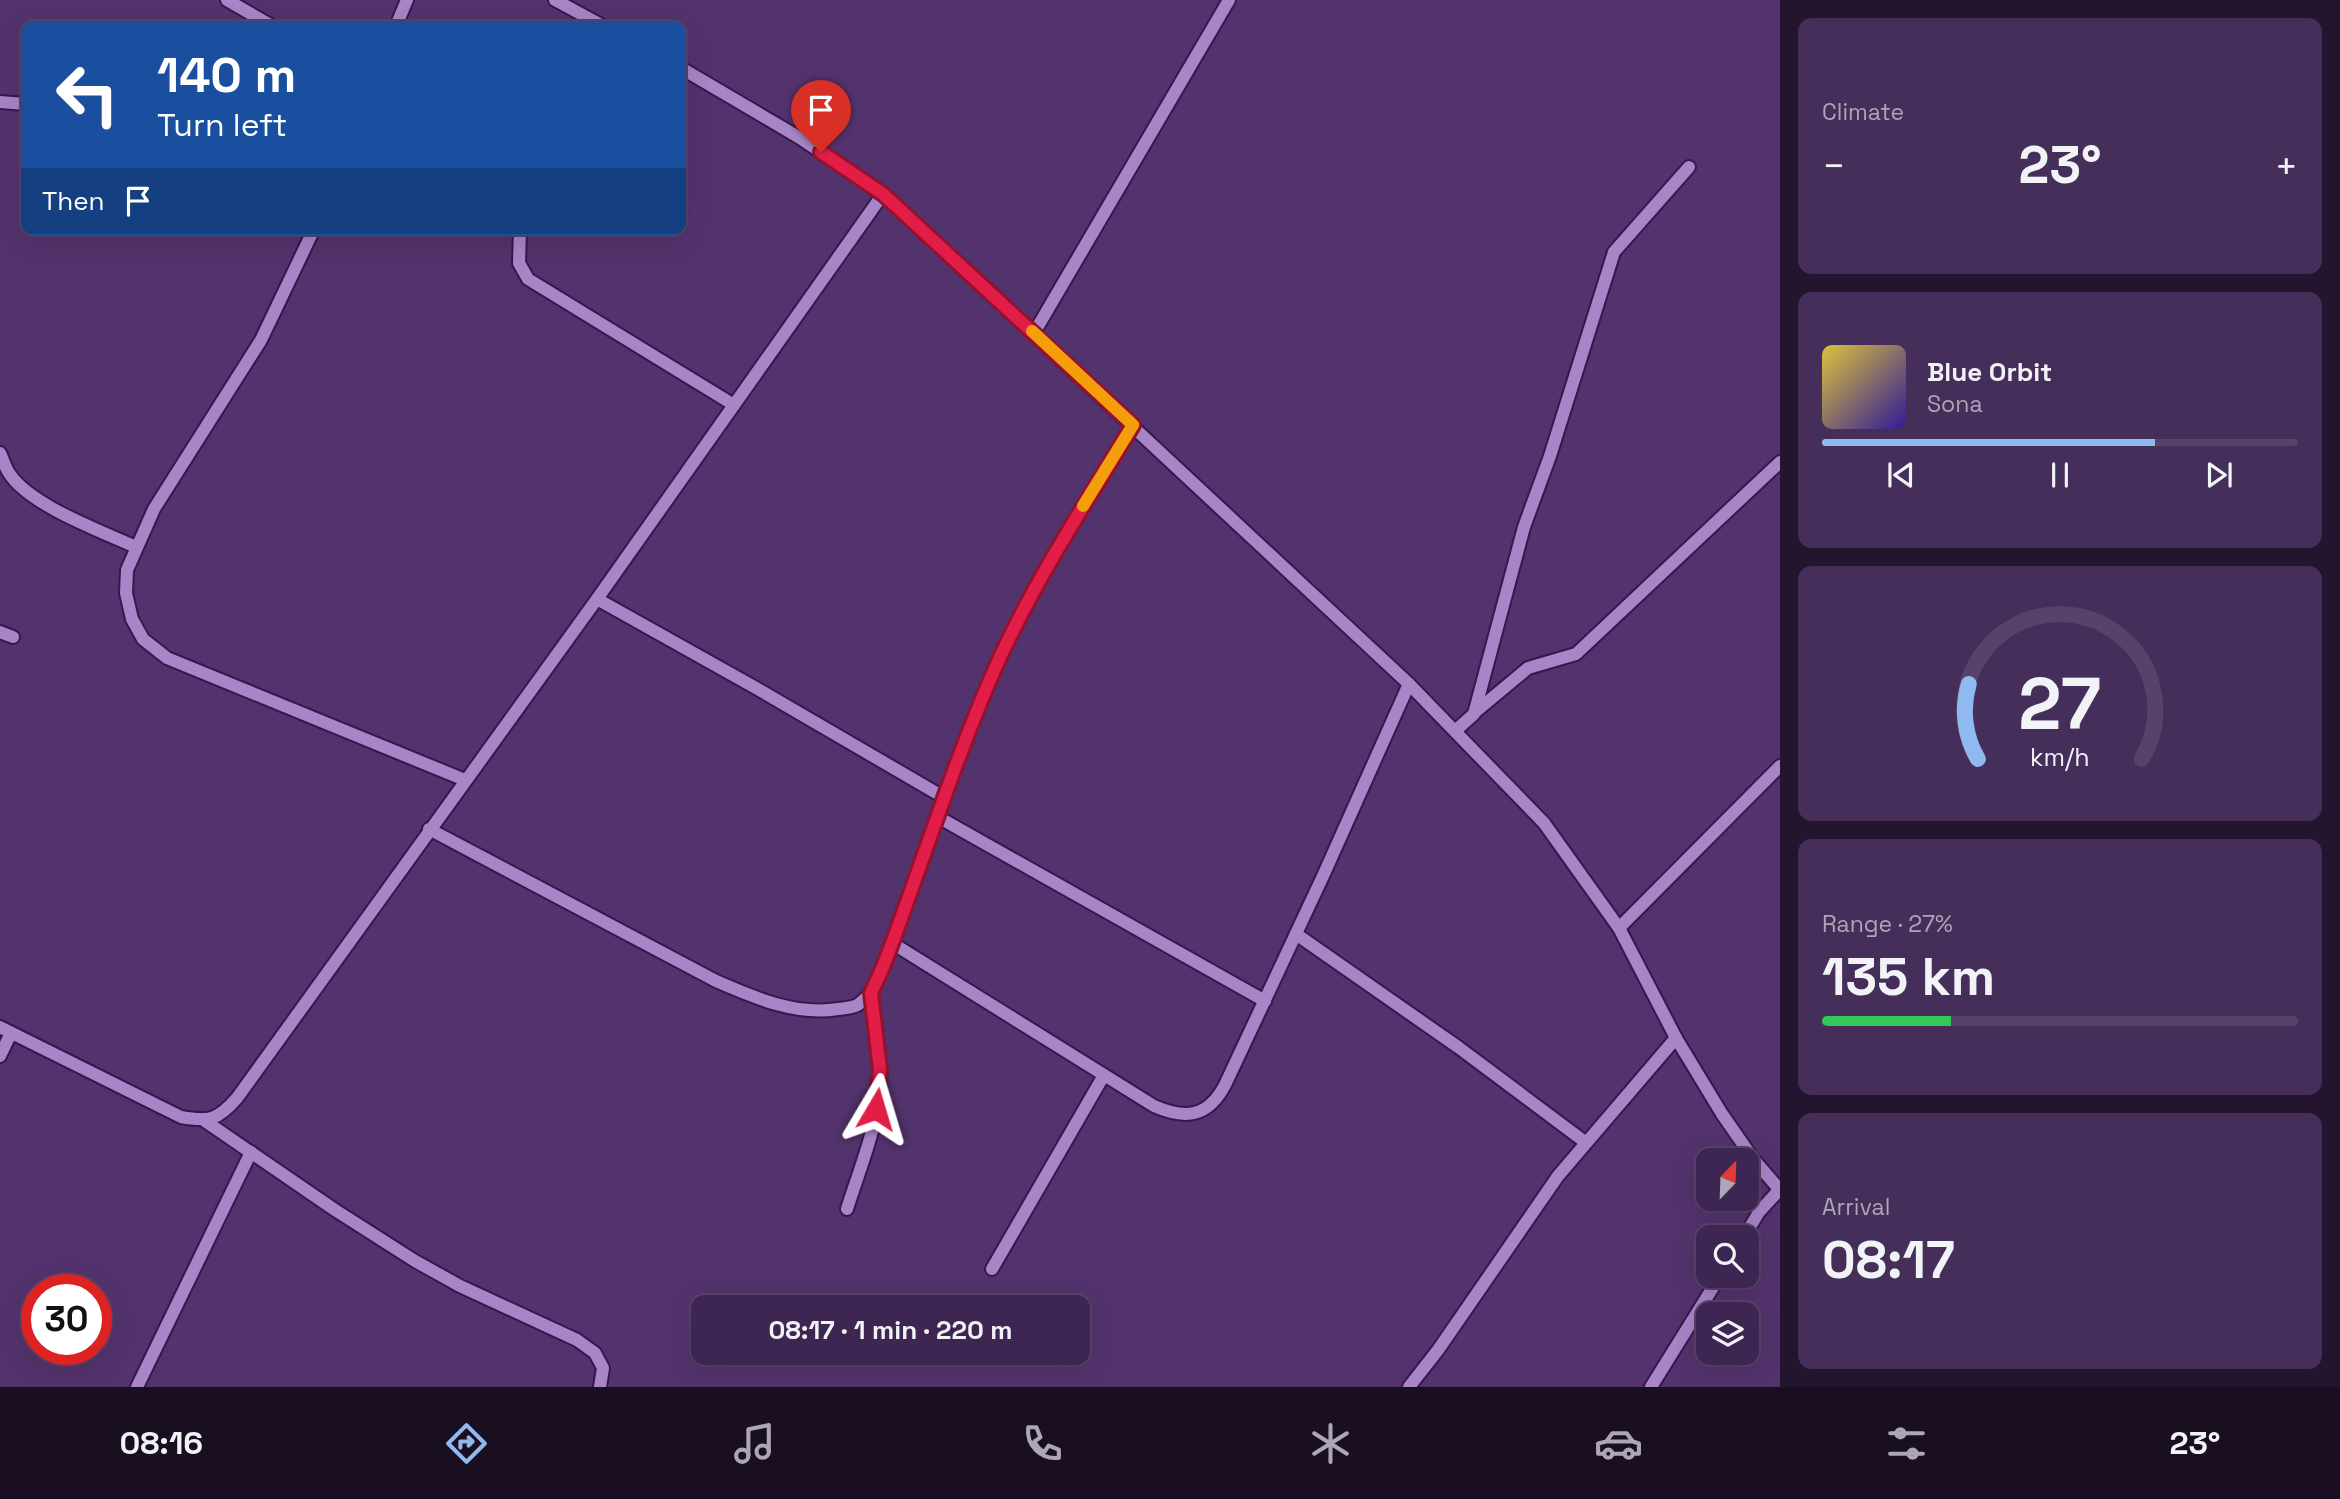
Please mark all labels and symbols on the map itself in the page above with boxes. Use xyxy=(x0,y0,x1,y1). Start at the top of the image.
pin xyxy=(791,80,851,152)
position arrow xyxy=(839,1072,913,1146)
north arrow xyxy=(1696,1148,1759,1211)
speed limit sign: 30 xyxy=(21,1274,112,1365)

